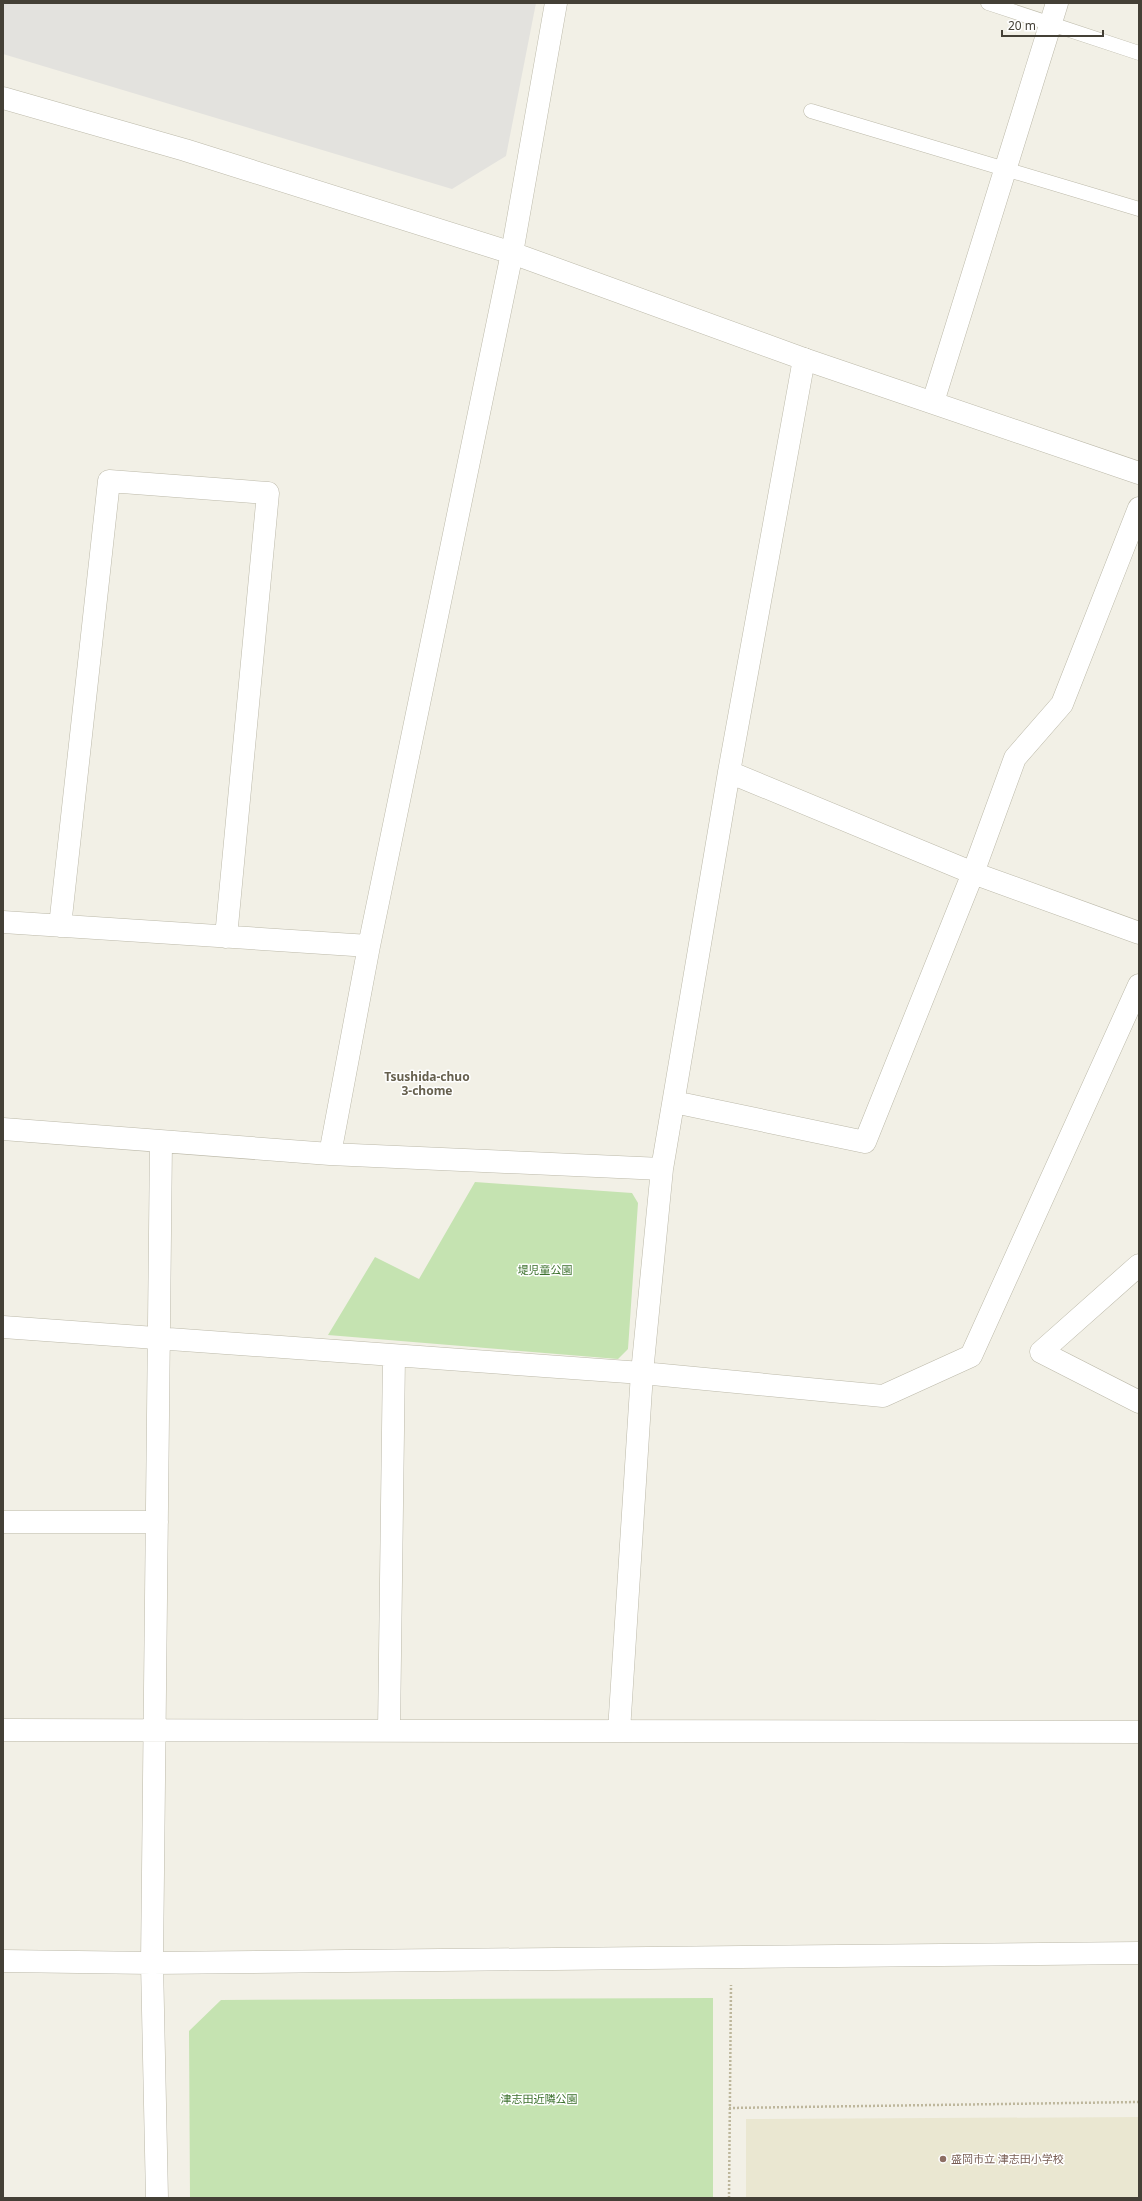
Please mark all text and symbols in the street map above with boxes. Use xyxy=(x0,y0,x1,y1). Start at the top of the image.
scale bar xyxy=(1002,12,1103,38)
text: 20 m xyxy=(1008,17,1036,34)
district label: Tsushida-chuo 3-chome xyxy=(384,1068,470,1099)
park label: 堤児童公園 xyxy=(518,1262,573,1277)
park label: 津志田近隣公園 xyxy=(501,2091,578,2106)
place label: 盛岡市立 津志田小学校 xyxy=(951,2151,1064,2166)
marker: 盛岡市立 津志田小学校 xyxy=(938,2154,948,2164)

